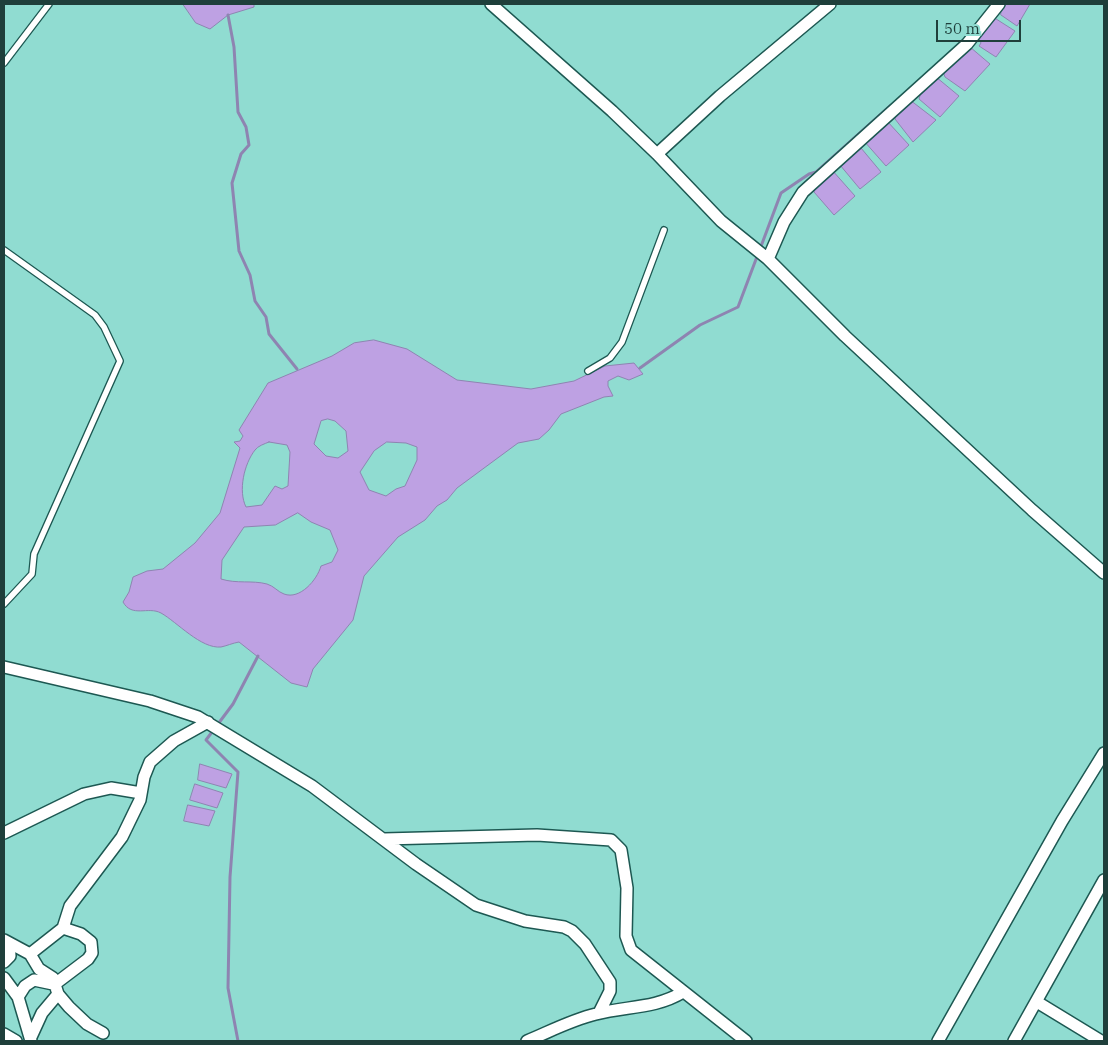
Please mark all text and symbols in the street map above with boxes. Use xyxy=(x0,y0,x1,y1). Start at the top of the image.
scale bar xyxy=(938,10,1023,42)
text: 50 m xyxy=(944,19,980,38)

